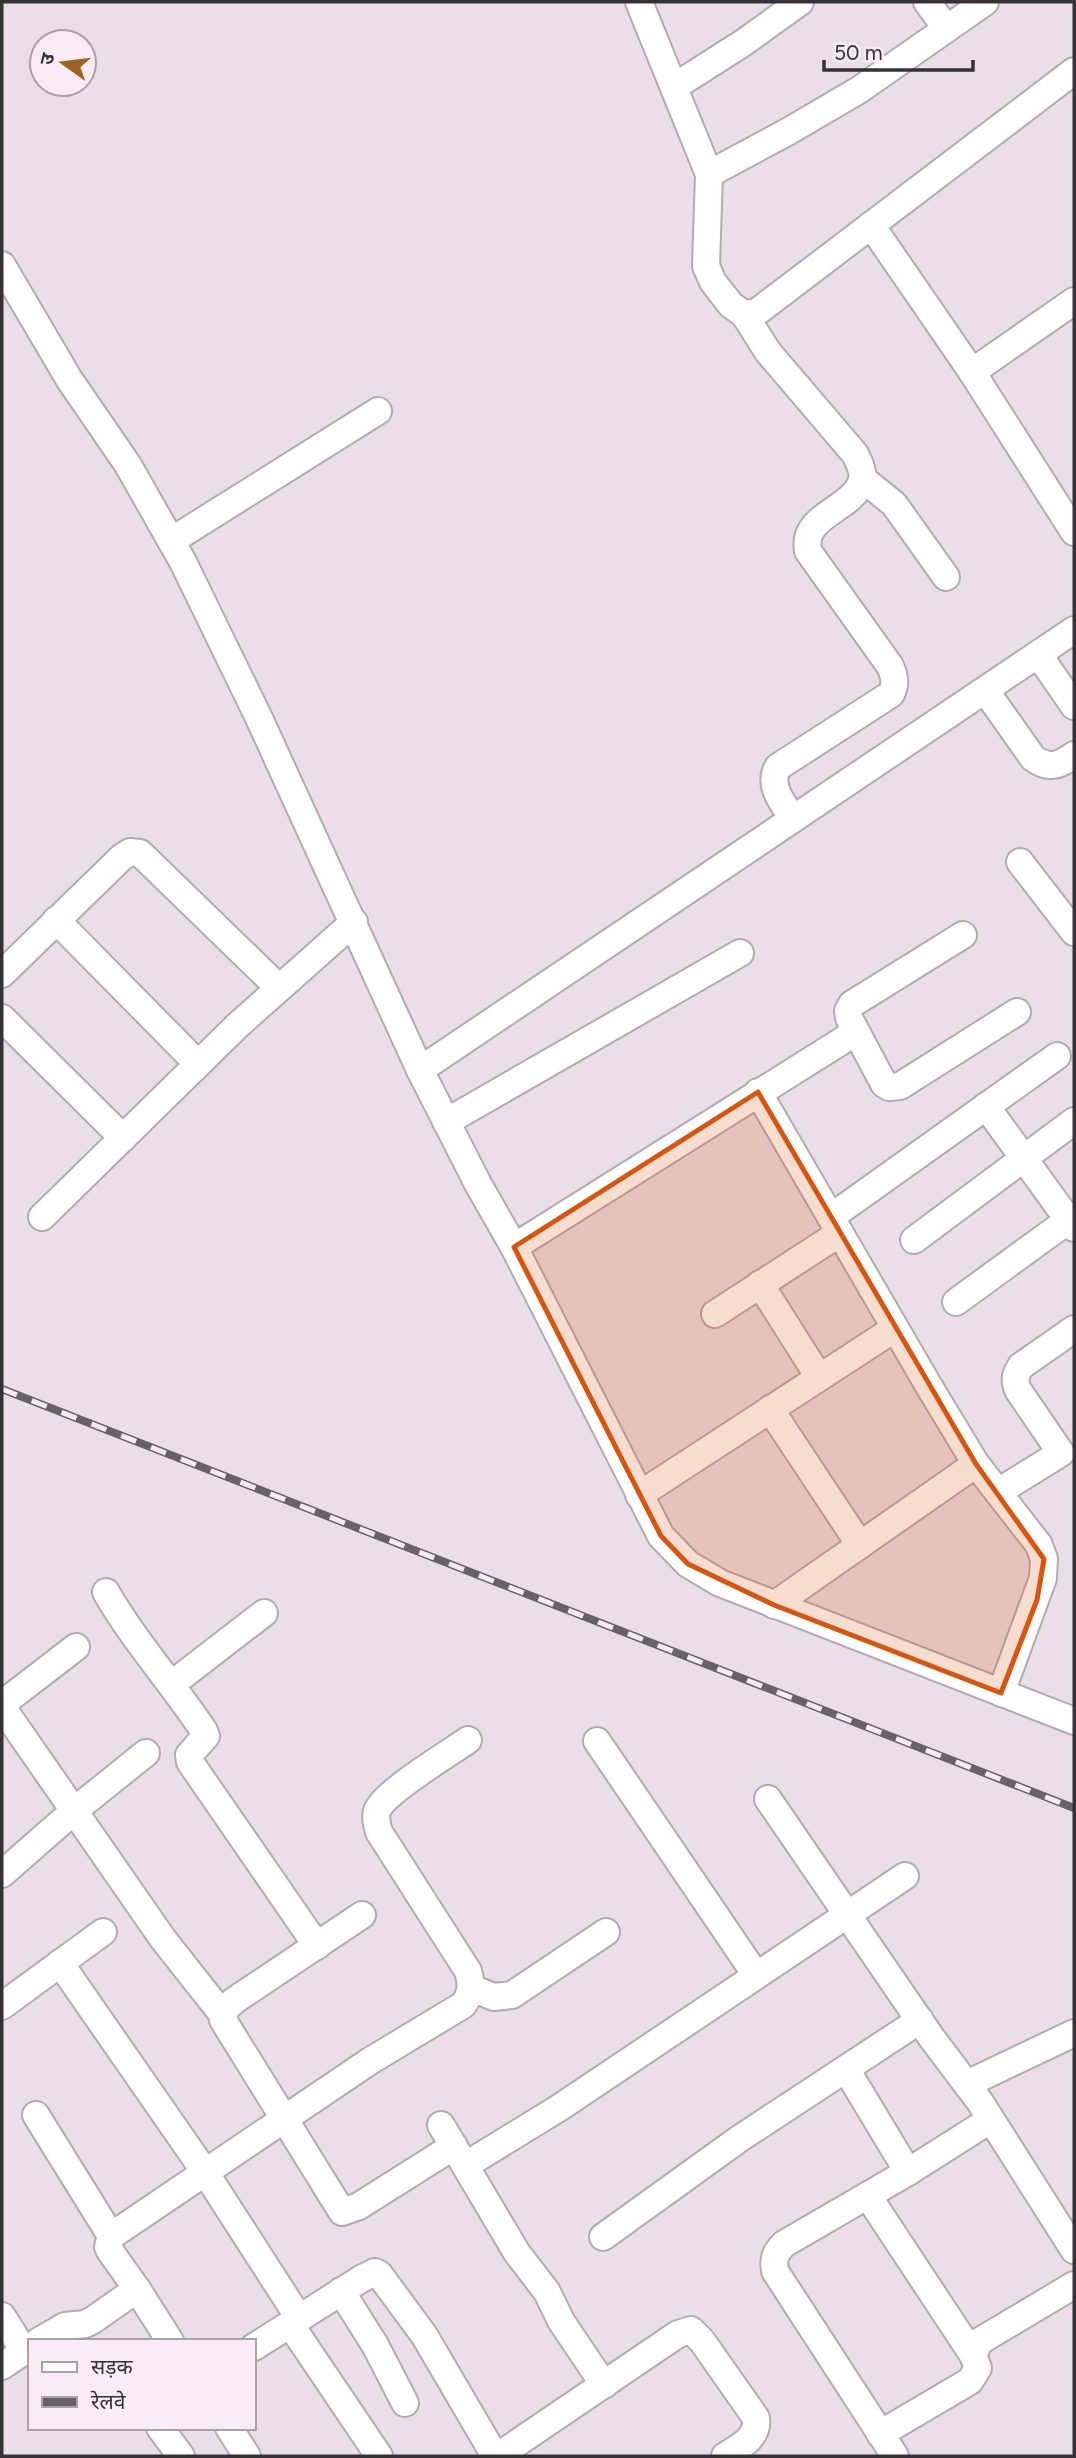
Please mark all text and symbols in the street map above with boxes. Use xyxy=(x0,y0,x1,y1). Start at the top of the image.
north arrow xyxy=(28,28,98,98)
scale bar xyxy=(824,28,973,72)
text: 50 m xyxy=(834,40,883,65)
text: उ xyxy=(34,50,60,67)
legend xyxy=(28,2339,256,2430)
text: सड़क xyxy=(91,2354,133,2379)
text: रेलवे xyxy=(90,2389,126,2414)

